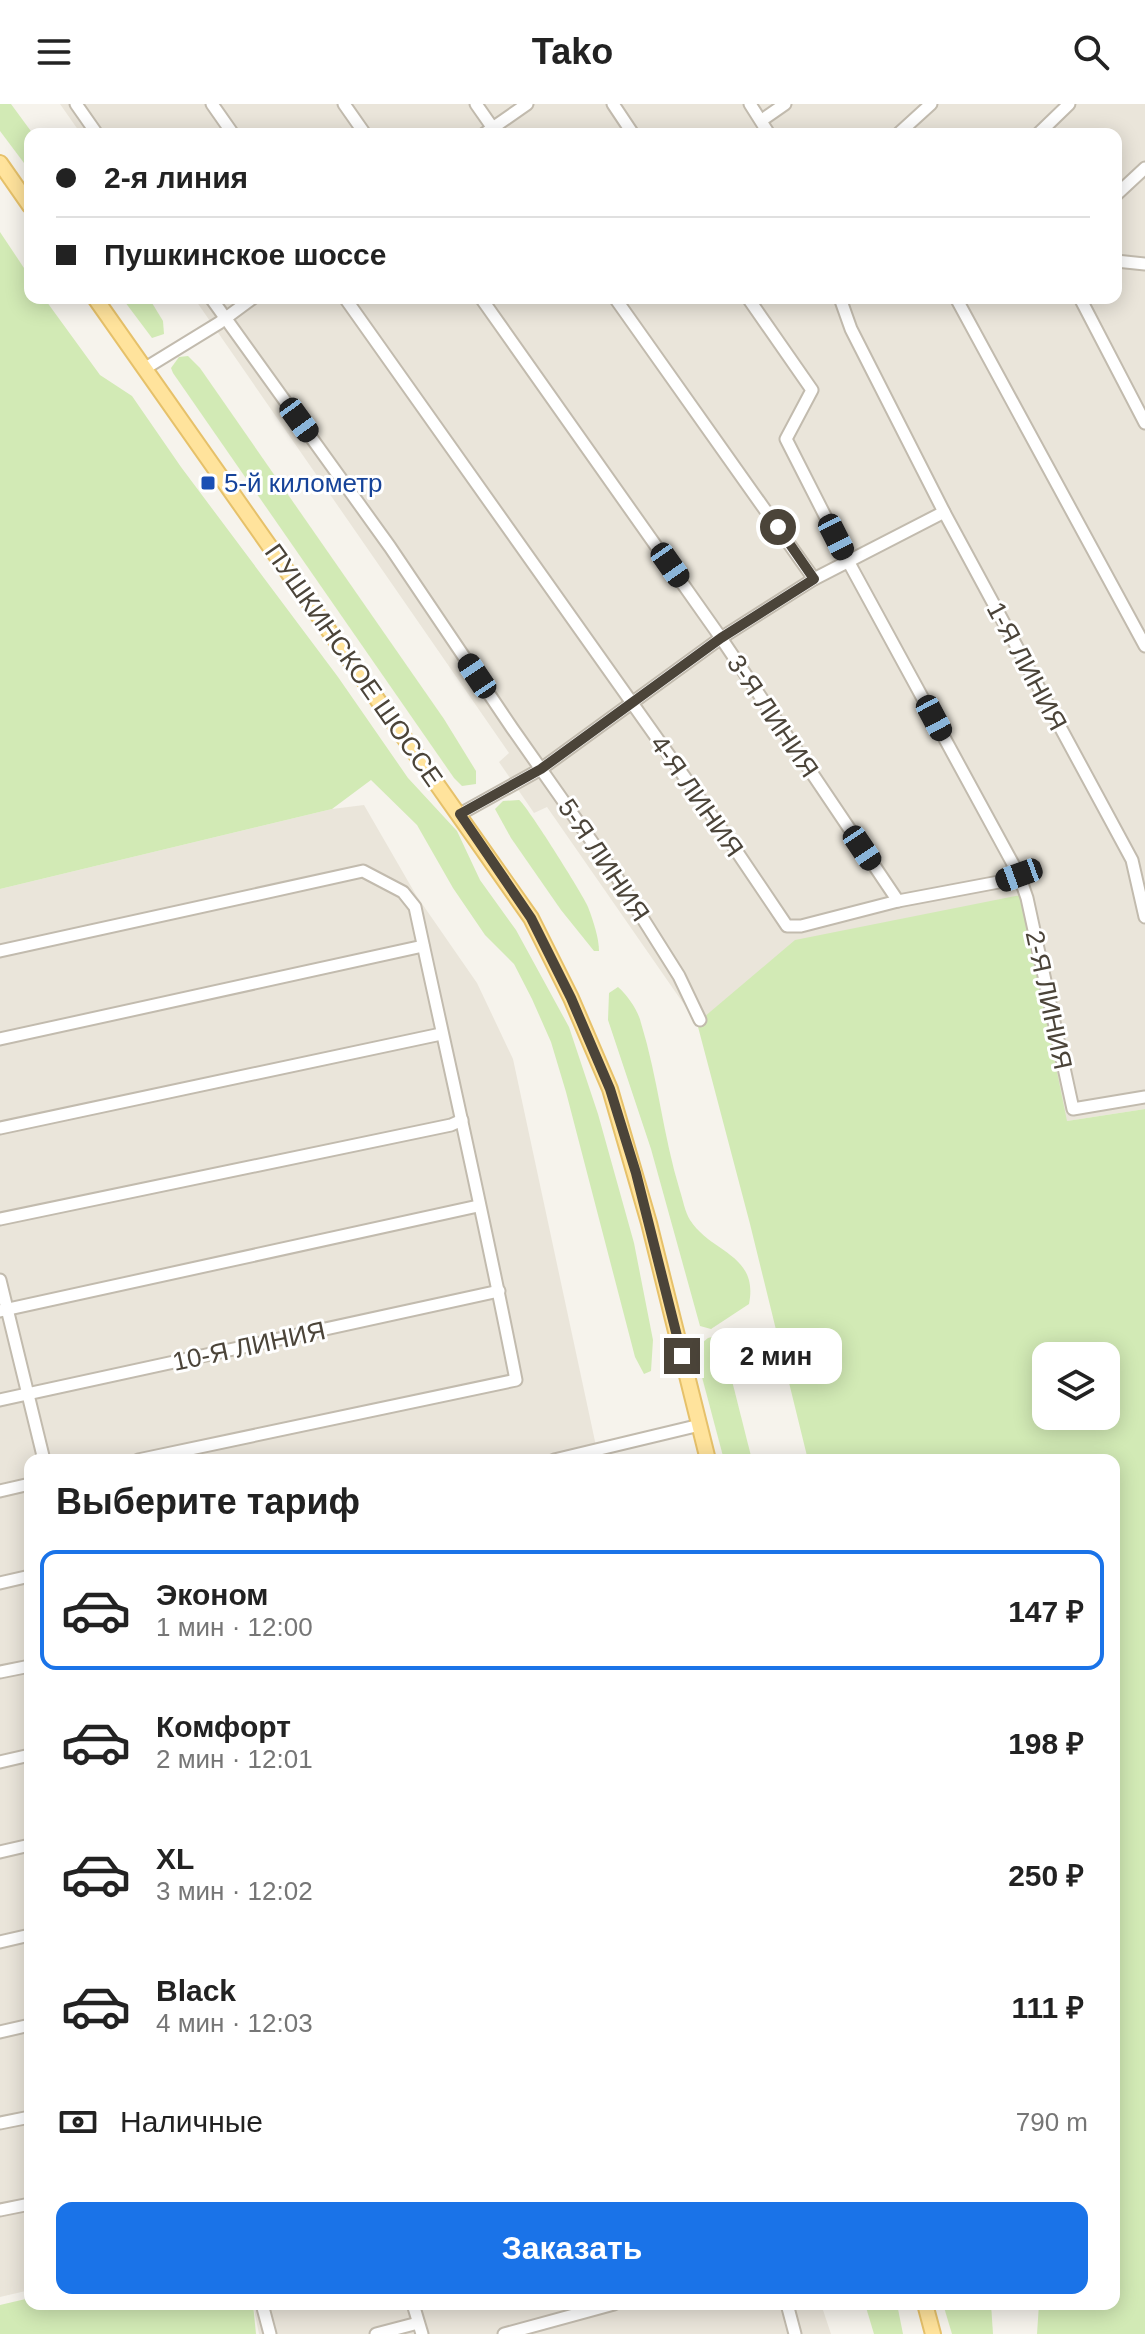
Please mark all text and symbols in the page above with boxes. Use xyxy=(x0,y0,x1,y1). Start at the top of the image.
icon: menu xyxy=(32,30,76,74)
icon: search xyxy=(1069,30,1113,74)
text: Tako xyxy=(532,31,613,72)
text: 2-я линия xyxy=(104,161,248,194)
text: Пушкинское шоссе xyxy=(104,238,386,271)
car xyxy=(275,394,323,446)
place label: 5-й километр xyxy=(224,468,383,498)
marker: 5-й километр xyxy=(199,474,217,492)
route start xyxy=(760,509,796,545)
car xyxy=(814,510,858,564)
street label: ПУШКИНСКОЕ ШОССЕ xyxy=(259,538,449,792)
car xyxy=(646,538,694,592)
street label: 1-Я ЛИНИЯ xyxy=(981,597,1073,735)
car xyxy=(454,649,500,703)
street label: 3-Я ЛИНИЯ xyxy=(721,649,825,783)
car xyxy=(912,691,956,745)
street label: 4-Я ЛИНИЯ xyxy=(644,730,750,862)
street label: 5-Я ЛИНИЯ xyxy=(552,793,656,927)
car xyxy=(839,821,885,875)
car xyxy=(992,856,1046,894)
street label: 2-Я ЛИНИЯ xyxy=(1020,928,1078,1072)
street label: 10-Я ЛИНИЯ xyxy=(170,1315,328,1377)
callout: 2 мин xyxy=(710,1328,842,1384)
route end xyxy=(664,1338,700,1374)
text: 2 мин xyxy=(740,1341,812,1371)
map controls xyxy=(1032,1342,1120,1430)
button: layers xyxy=(1032,1342,1120,1430)
text: Выберите тариф xyxy=(56,1481,360,1522)
icon: car xyxy=(60,1574,132,1646)
text: Эконом xyxy=(156,1578,269,1611)
text: 147 ₽ xyxy=(1008,1595,1084,1628)
text: 1 мин · 12:00 xyxy=(156,1612,313,1642)
icon: car xyxy=(60,1706,132,1778)
text: Комфорт xyxy=(156,1710,291,1743)
text: 198 ₽ xyxy=(1008,1727,1084,1760)
text: 2 мин · 12:01 xyxy=(156,1744,313,1774)
icon: car xyxy=(60,1838,132,1910)
text: XL xyxy=(156,1842,194,1875)
text: 250 ₽ xyxy=(1008,1859,1084,1892)
text: 3 мин · 12:02 xyxy=(156,1876,313,1906)
icon: car xyxy=(60,1970,132,2042)
text: Black xyxy=(156,1974,236,2007)
text: 111 ₽ xyxy=(1011,1991,1084,2024)
text: 4 мин · 12:03 xyxy=(156,2008,313,2038)
icon: cash xyxy=(56,2100,100,2144)
text: Наличные xyxy=(120,2105,263,2138)
text: 790 m xyxy=(1016,2107,1088,2137)
button: Заказать xyxy=(56,2202,1088,2294)

